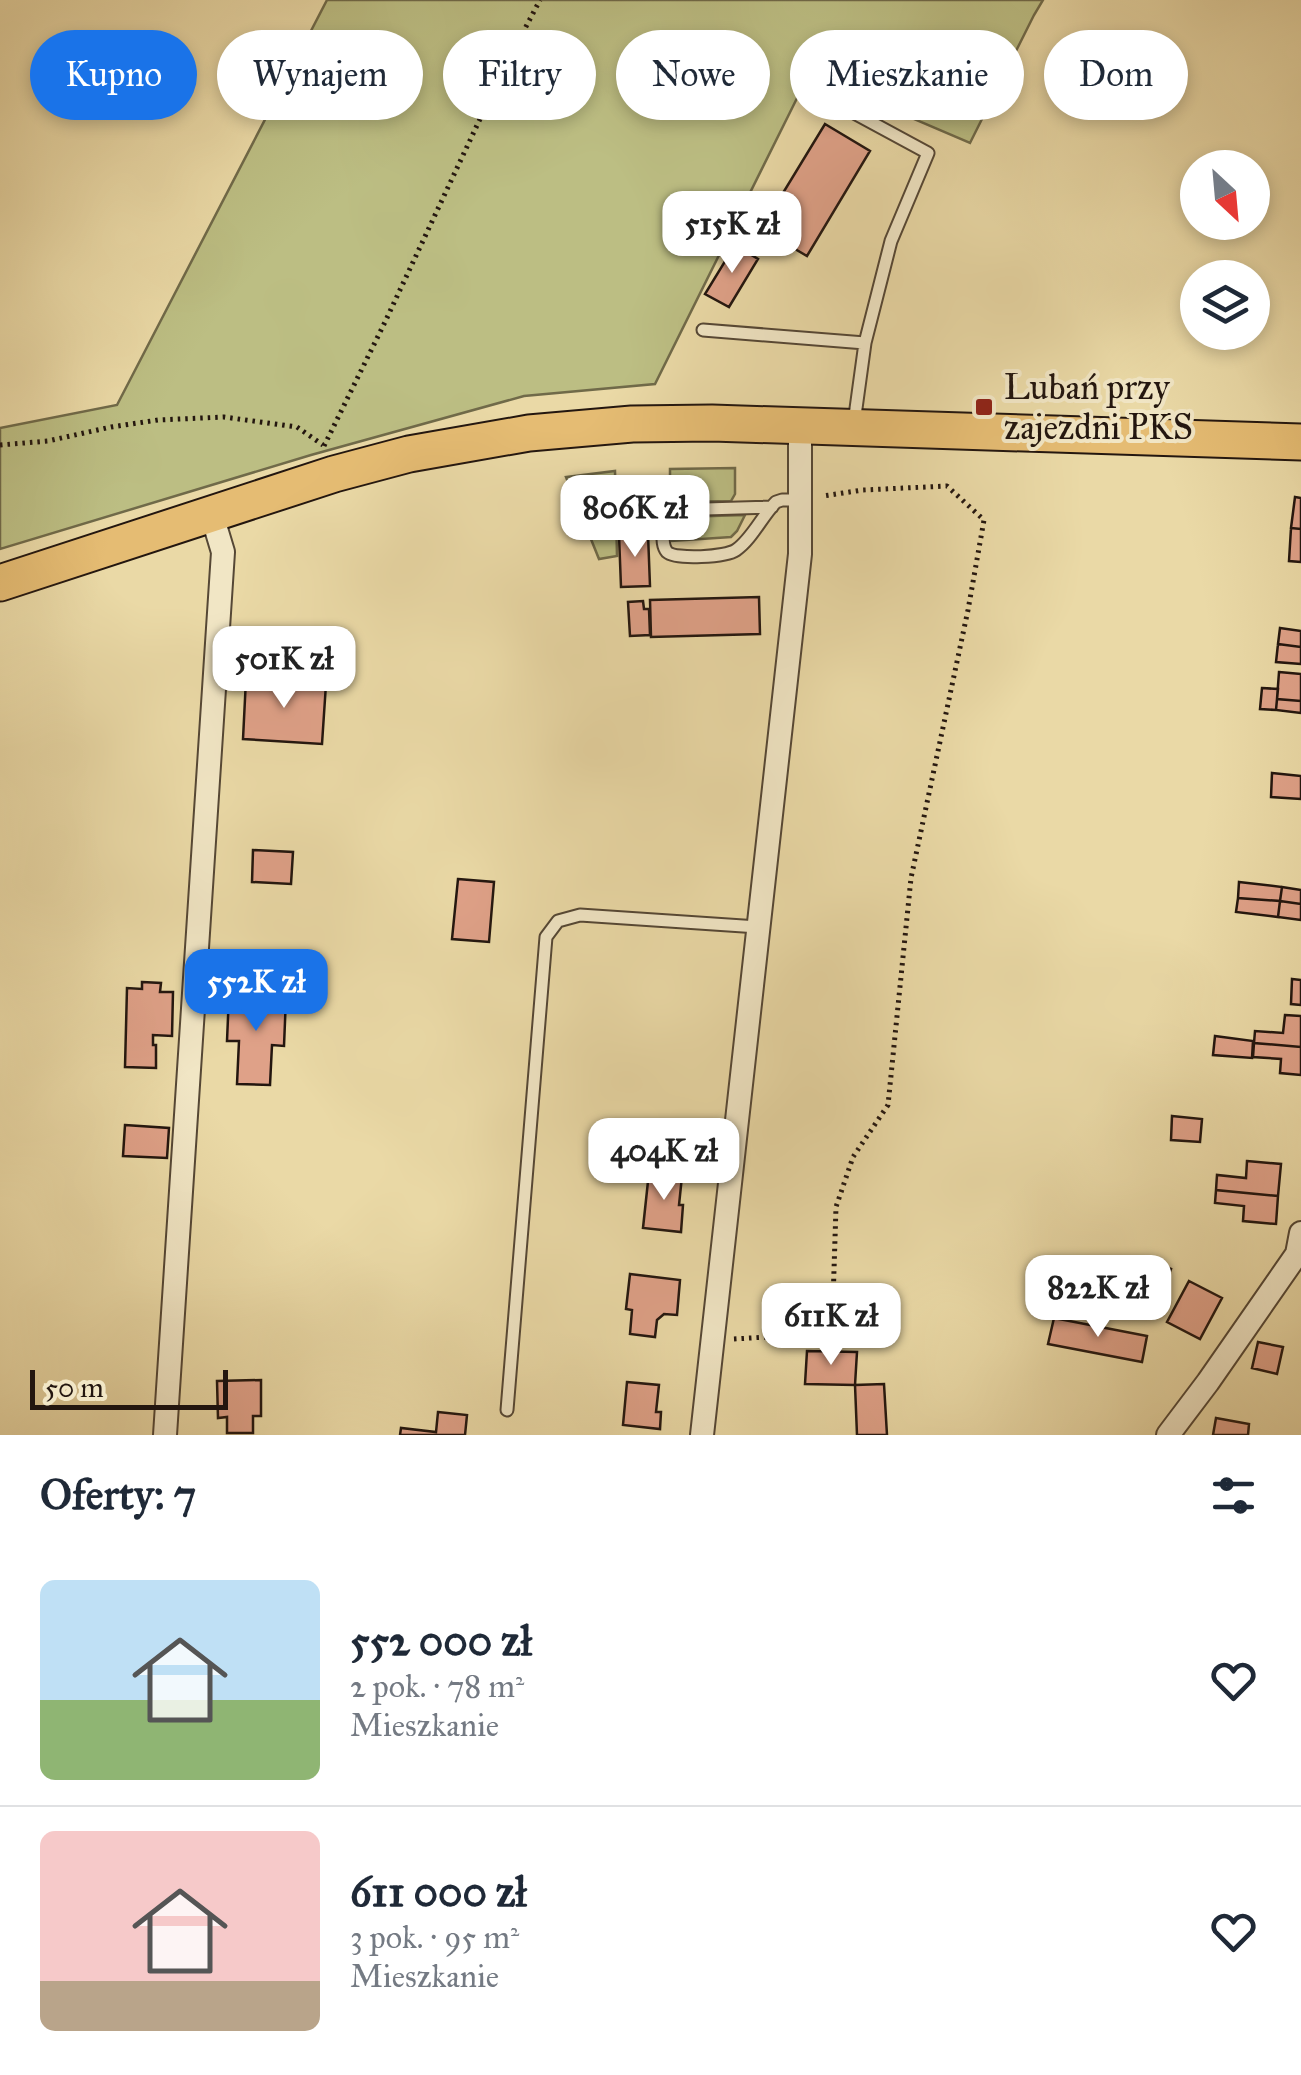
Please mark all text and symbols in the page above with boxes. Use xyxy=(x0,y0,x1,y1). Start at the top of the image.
chip: Kupno xyxy=(30,30,197,120)
chip: Wynajem xyxy=(217,30,423,120)
chip: Filtry xyxy=(443,30,596,120)
chip: Nowe xyxy=(616,30,770,120)
chip: Mieszkanie xyxy=(790,30,1024,120)
chip: Dom xyxy=(1044,30,1188,120)
north arrow xyxy=(1180,150,1270,240)
map controls xyxy=(1180,150,1270,350)
pin: 515K zł xyxy=(640,191,824,276)
text: 515K zł xyxy=(684,204,780,243)
button: layers xyxy=(1180,260,1270,350)
place label: Lubań przy zajezdni PKS xyxy=(1004,366,1193,449)
marker: Lubań przy zajezdni PKS xyxy=(973,396,995,418)
pin: 806K zł xyxy=(543,475,727,560)
text: 806K zł xyxy=(582,488,688,527)
pin: 501K zł xyxy=(192,626,376,711)
text: 501K zł xyxy=(235,639,333,678)
pin: 552K zł xyxy=(164,949,348,1034)
text: 552K zł xyxy=(207,962,305,1001)
pin: 404K zł xyxy=(572,1118,756,1203)
text: 404K zł xyxy=(610,1131,718,1170)
pin: 822K zł xyxy=(1006,1255,1190,1340)
text: 822K zł xyxy=(1047,1268,1149,1307)
pin: 611K zł xyxy=(739,1283,923,1368)
text: 611K zł xyxy=(784,1296,878,1335)
scale bar xyxy=(30,1365,228,1410)
text: 50 m xyxy=(45,1370,104,1405)
icon: filters xyxy=(1206,1468,1261,1523)
text: Oferty: 7 xyxy=(40,1469,196,1521)
text: 552 000 zł xyxy=(350,1615,532,1667)
icon: home xyxy=(120,1620,240,1740)
icon: heart xyxy=(1206,1653,1261,1708)
text: 2 pok. · 78 m² xyxy=(350,1667,524,1706)
text: Mieszkanie xyxy=(350,1706,499,1745)
text: 611 000 zł xyxy=(350,1866,527,1918)
icon: home xyxy=(120,1871,240,1991)
icon: heart xyxy=(1206,1904,1261,1959)
text: 3 pok. · 95 m² xyxy=(350,1918,519,1957)
text: Mieszkanie xyxy=(350,1957,499,1996)

